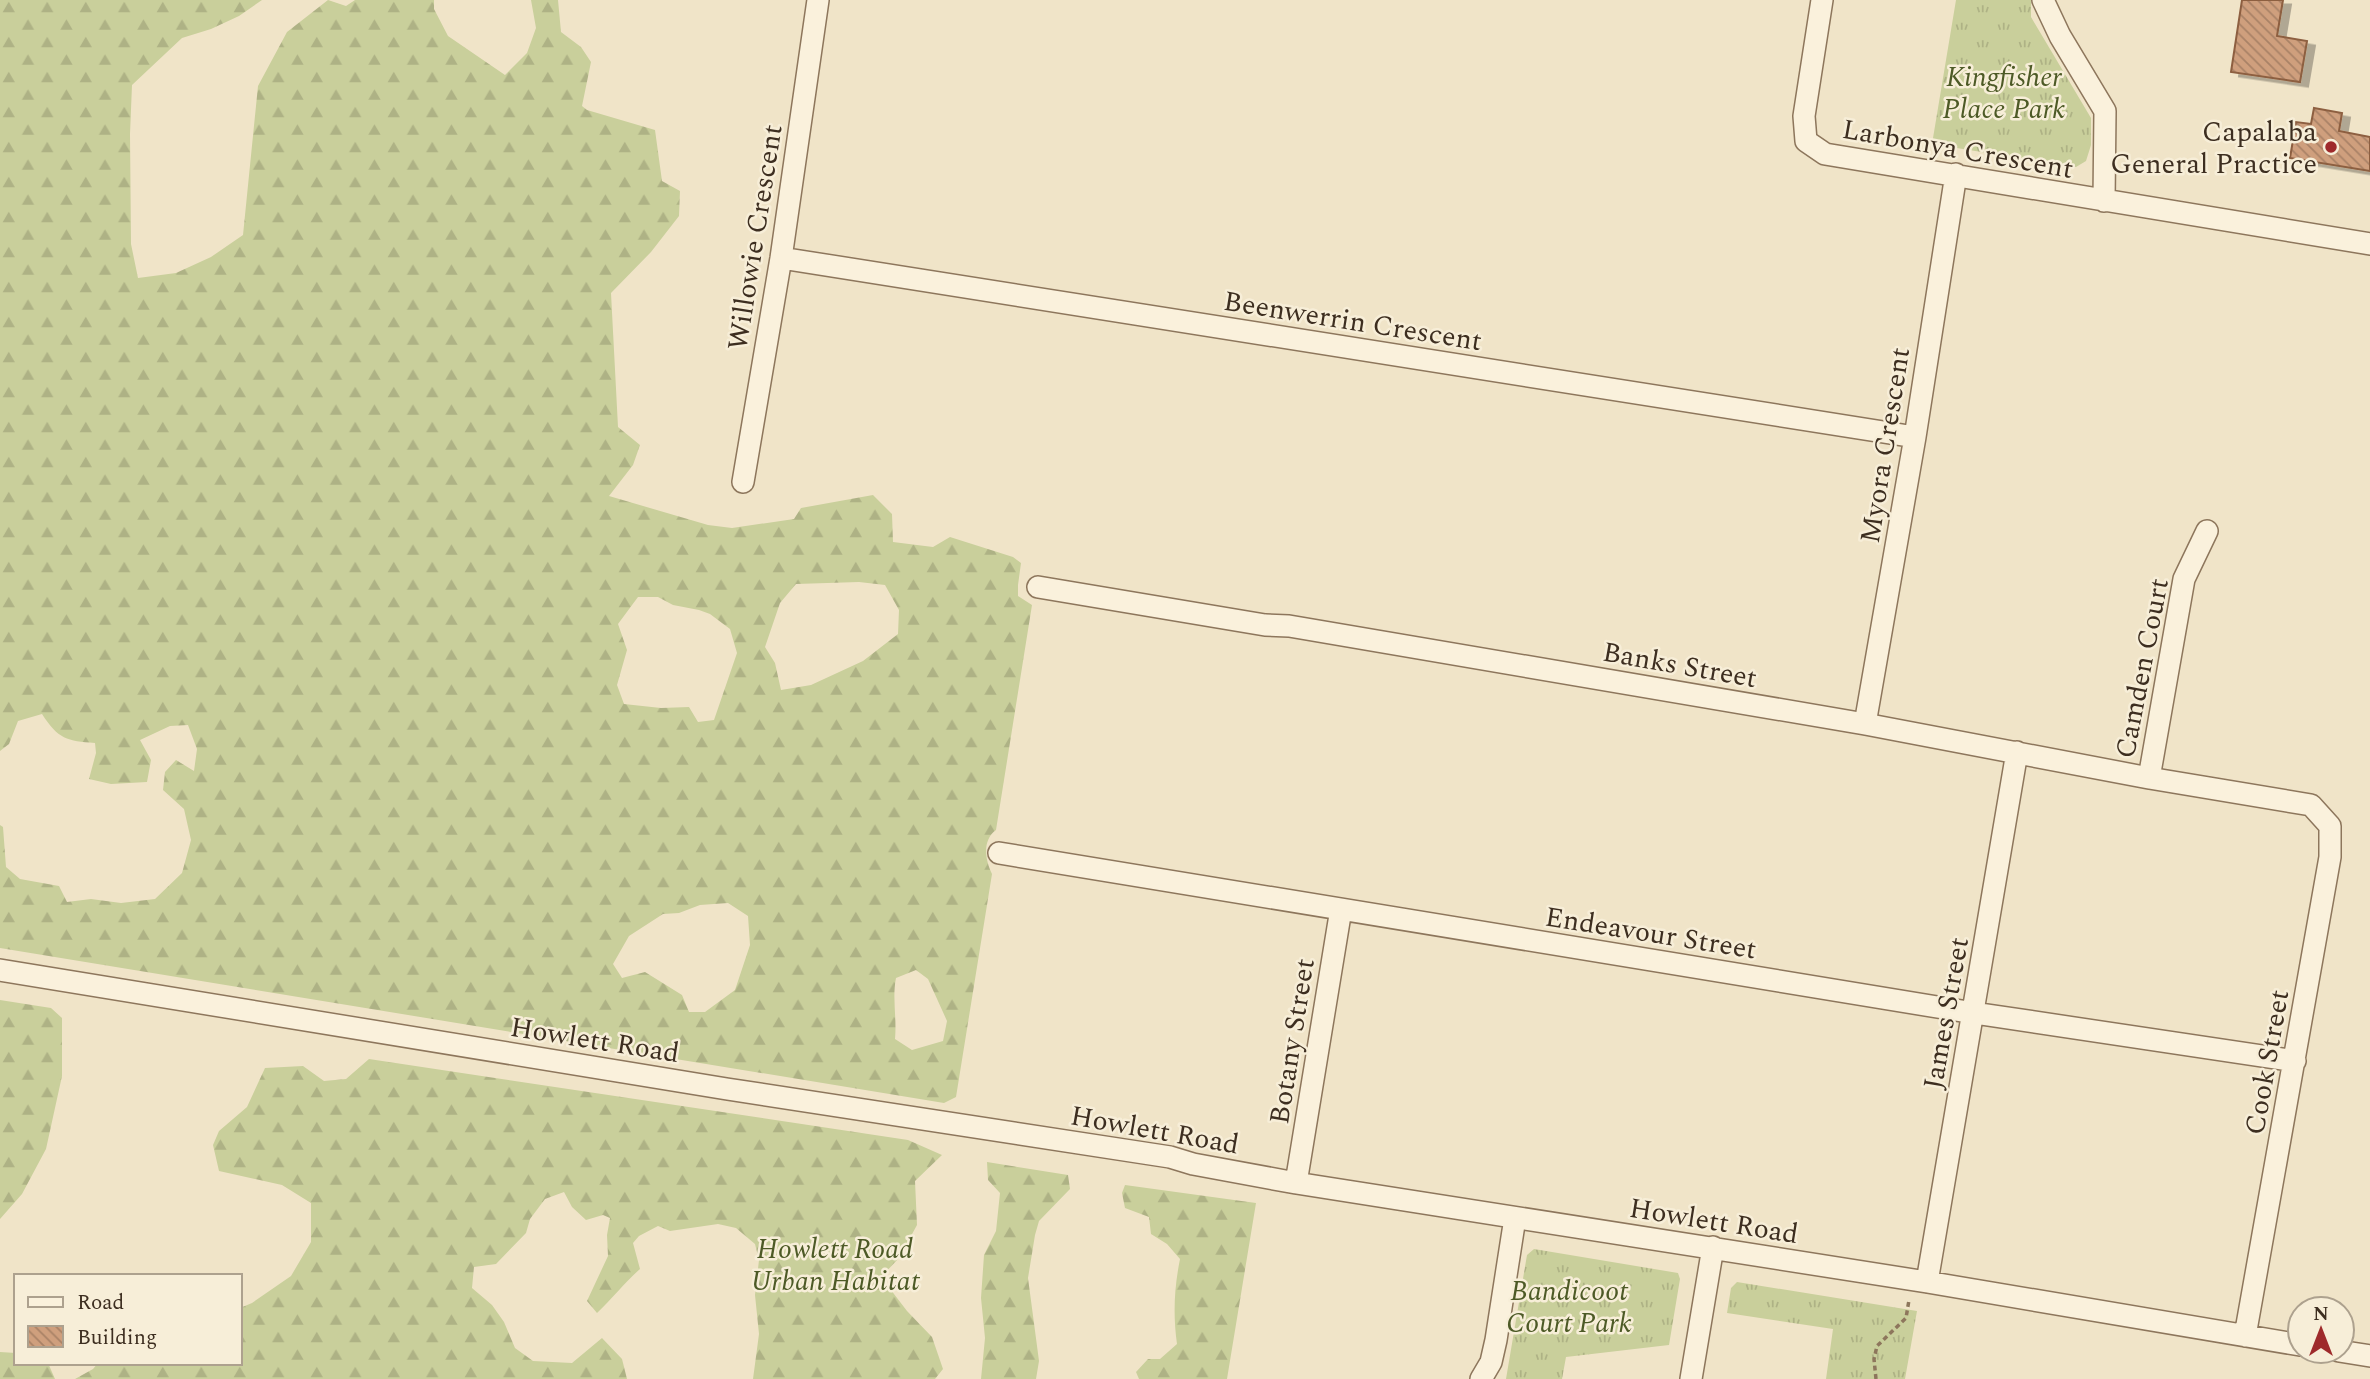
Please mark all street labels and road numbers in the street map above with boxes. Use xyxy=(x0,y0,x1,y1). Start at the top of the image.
street label: Larbonya Crescent xyxy=(1839,108,2077,191)
street label: Willowie Crescent xyxy=(716,121,795,353)
street label: Beenwerrin Crescent xyxy=(1220,280,1485,363)
street label: Myora Crescent xyxy=(1849,344,1922,546)
street label: Camden Court xyxy=(2104,574,2181,762)
street label: Banks Street xyxy=(1599,631,1760,700)
street label: Endeavour Street xyxy=(1542,896,1760,971)
street label: James Street xyxy=(1912,934,1981,1093)
street label: Botany Street xyxy=(1258,955,1327,1127)
street label: Cook Street xyxy=(2234,986,2301,1138)
street label: Howlett Road xyxy=(507,1006,682,1075)
street label: Howlett Road xyxy=(1067,1094,1242,1166)
street label: Howlett Road xyxy=(1626,1187,1801,1256)

